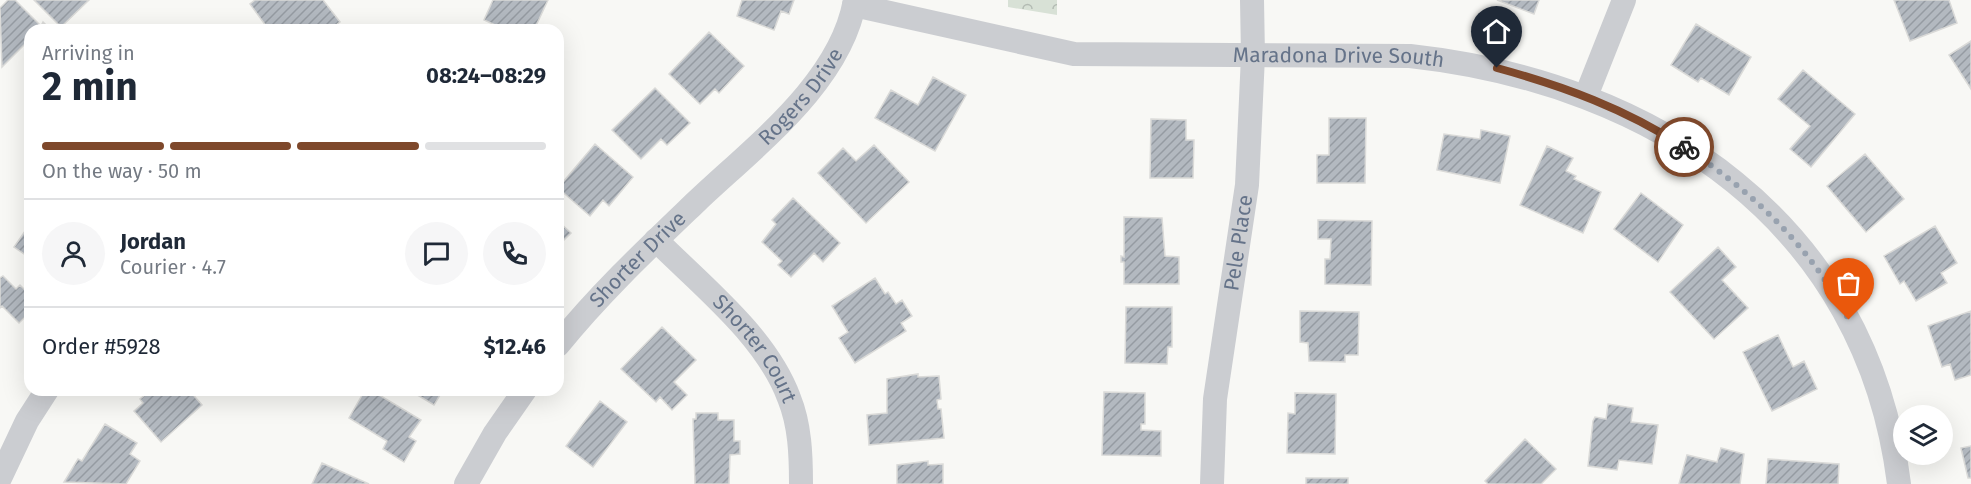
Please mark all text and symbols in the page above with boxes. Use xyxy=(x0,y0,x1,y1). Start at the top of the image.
pin xyxy=(1471,6,1522,68)
icon: home xyxy=(1480,15,1513,48)
text: Arriving in xyxy=(42,41,135,65)
street label: Maradona Drive South xyxy=(1233,42,1446,73)
street label: Rogers Drive xyxy=(753,43,849,151)
text: 08:24–08:29 xyxy=(426,62,546,89)
text: 2 min xyxy=(42,64,138,110)
courier xyxy=(1654,117,1714,177)
icon: bike xyxy=(1668,131,1701,164)
text: On the way · 50 m xyxy=(42,159,202,183)
street label: Pele Place xyxy=(1218,193,1258,293)
street label: Shorter Drive xyxy=(584,206,691,313)
button: person xyxy=(42,222,105,285)
button: chat xyxy=(405,222,468,285)
button: phone xyxy=(483,222,546,285)
text: Jordan xyxy=(120,228,186,255)
text: Courier · 4.7 xyxy=(120,255,226,279)
pin xyxy=(1823,258,1874,320)
icon: bag xyxy=(1832,267,1865,300)
street label: Shorter Court xyxy=(707,289,803,407)
text: Order #5928 xyxy=(42,333,161,360)
text: $12.46 xyxy=(483,333,546,360)
map controls xyxy=(1893,405,1953,465)
button: layers xyxy=(1893,405,1953,465)

